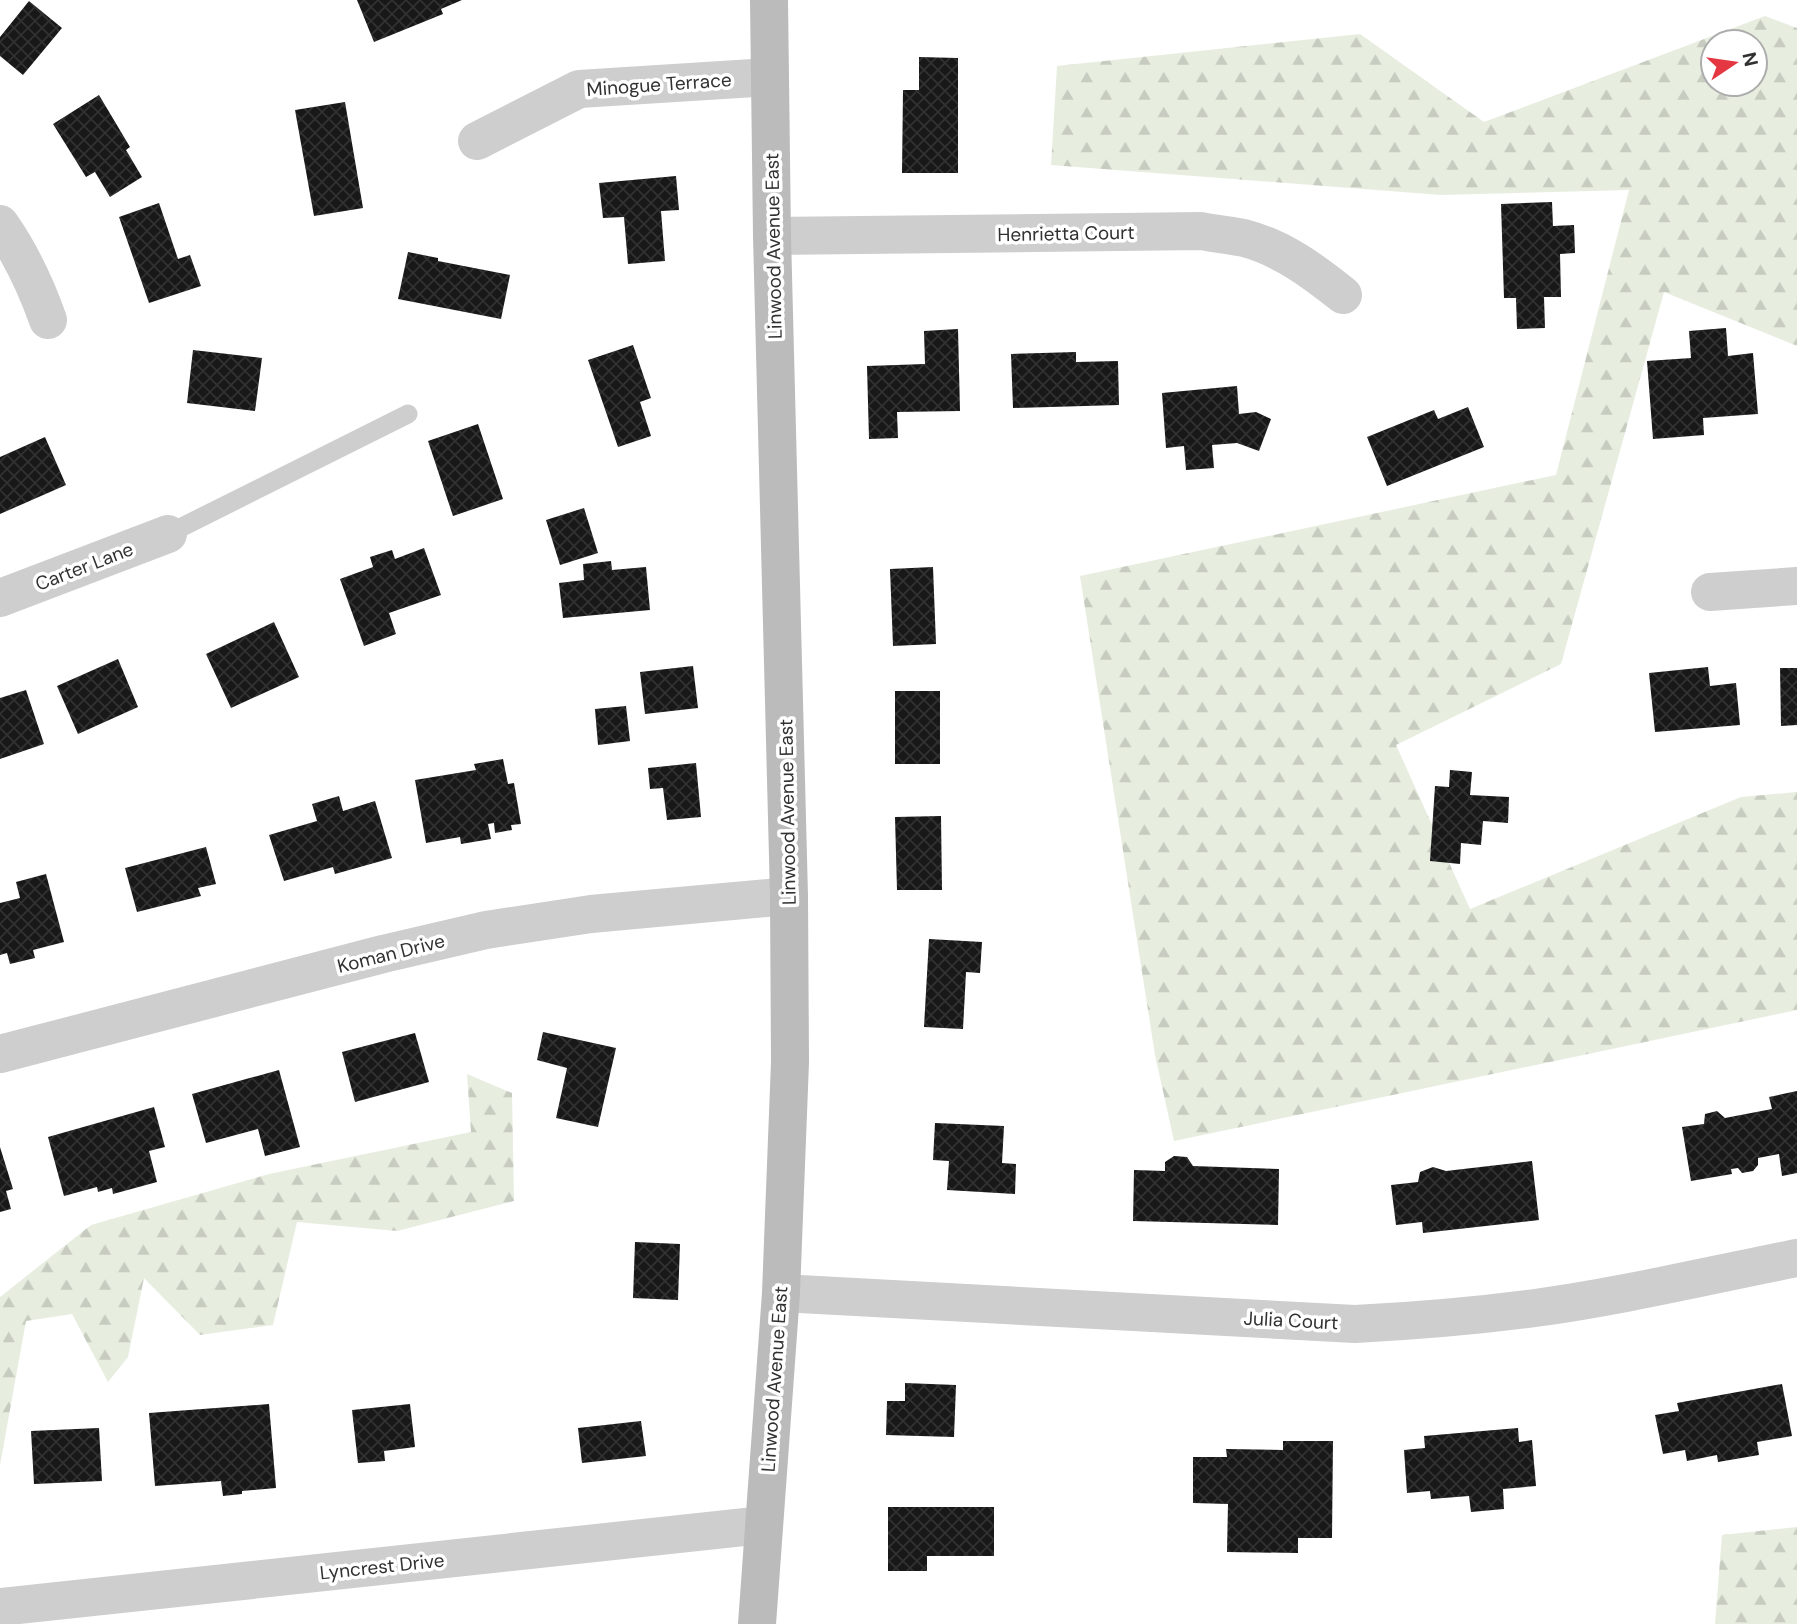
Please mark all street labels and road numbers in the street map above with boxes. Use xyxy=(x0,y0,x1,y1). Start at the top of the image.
street label: Minogue Terrace xyxy=(586,67,732,102)
street label: Linwood Avenue East xyxy=(759,153,788,339)
street label: Henrietta Court xyxy=(997,220,1135,247)
street label: Carter Lane xyxy=(32,536,137,597)
street label: Linwood Avenue East xyxy=(773,719,802,905)
street label: Koman Drive xyxy=(335,928,447,979)
street label: Linwood Avenue East xyxy=(756,1285,793,1473)
street label: Julia Court xyxy=(1243,1306,1339,1335)
street label: Lyncrest Drive xyxy=(318,1548,446,1585)

